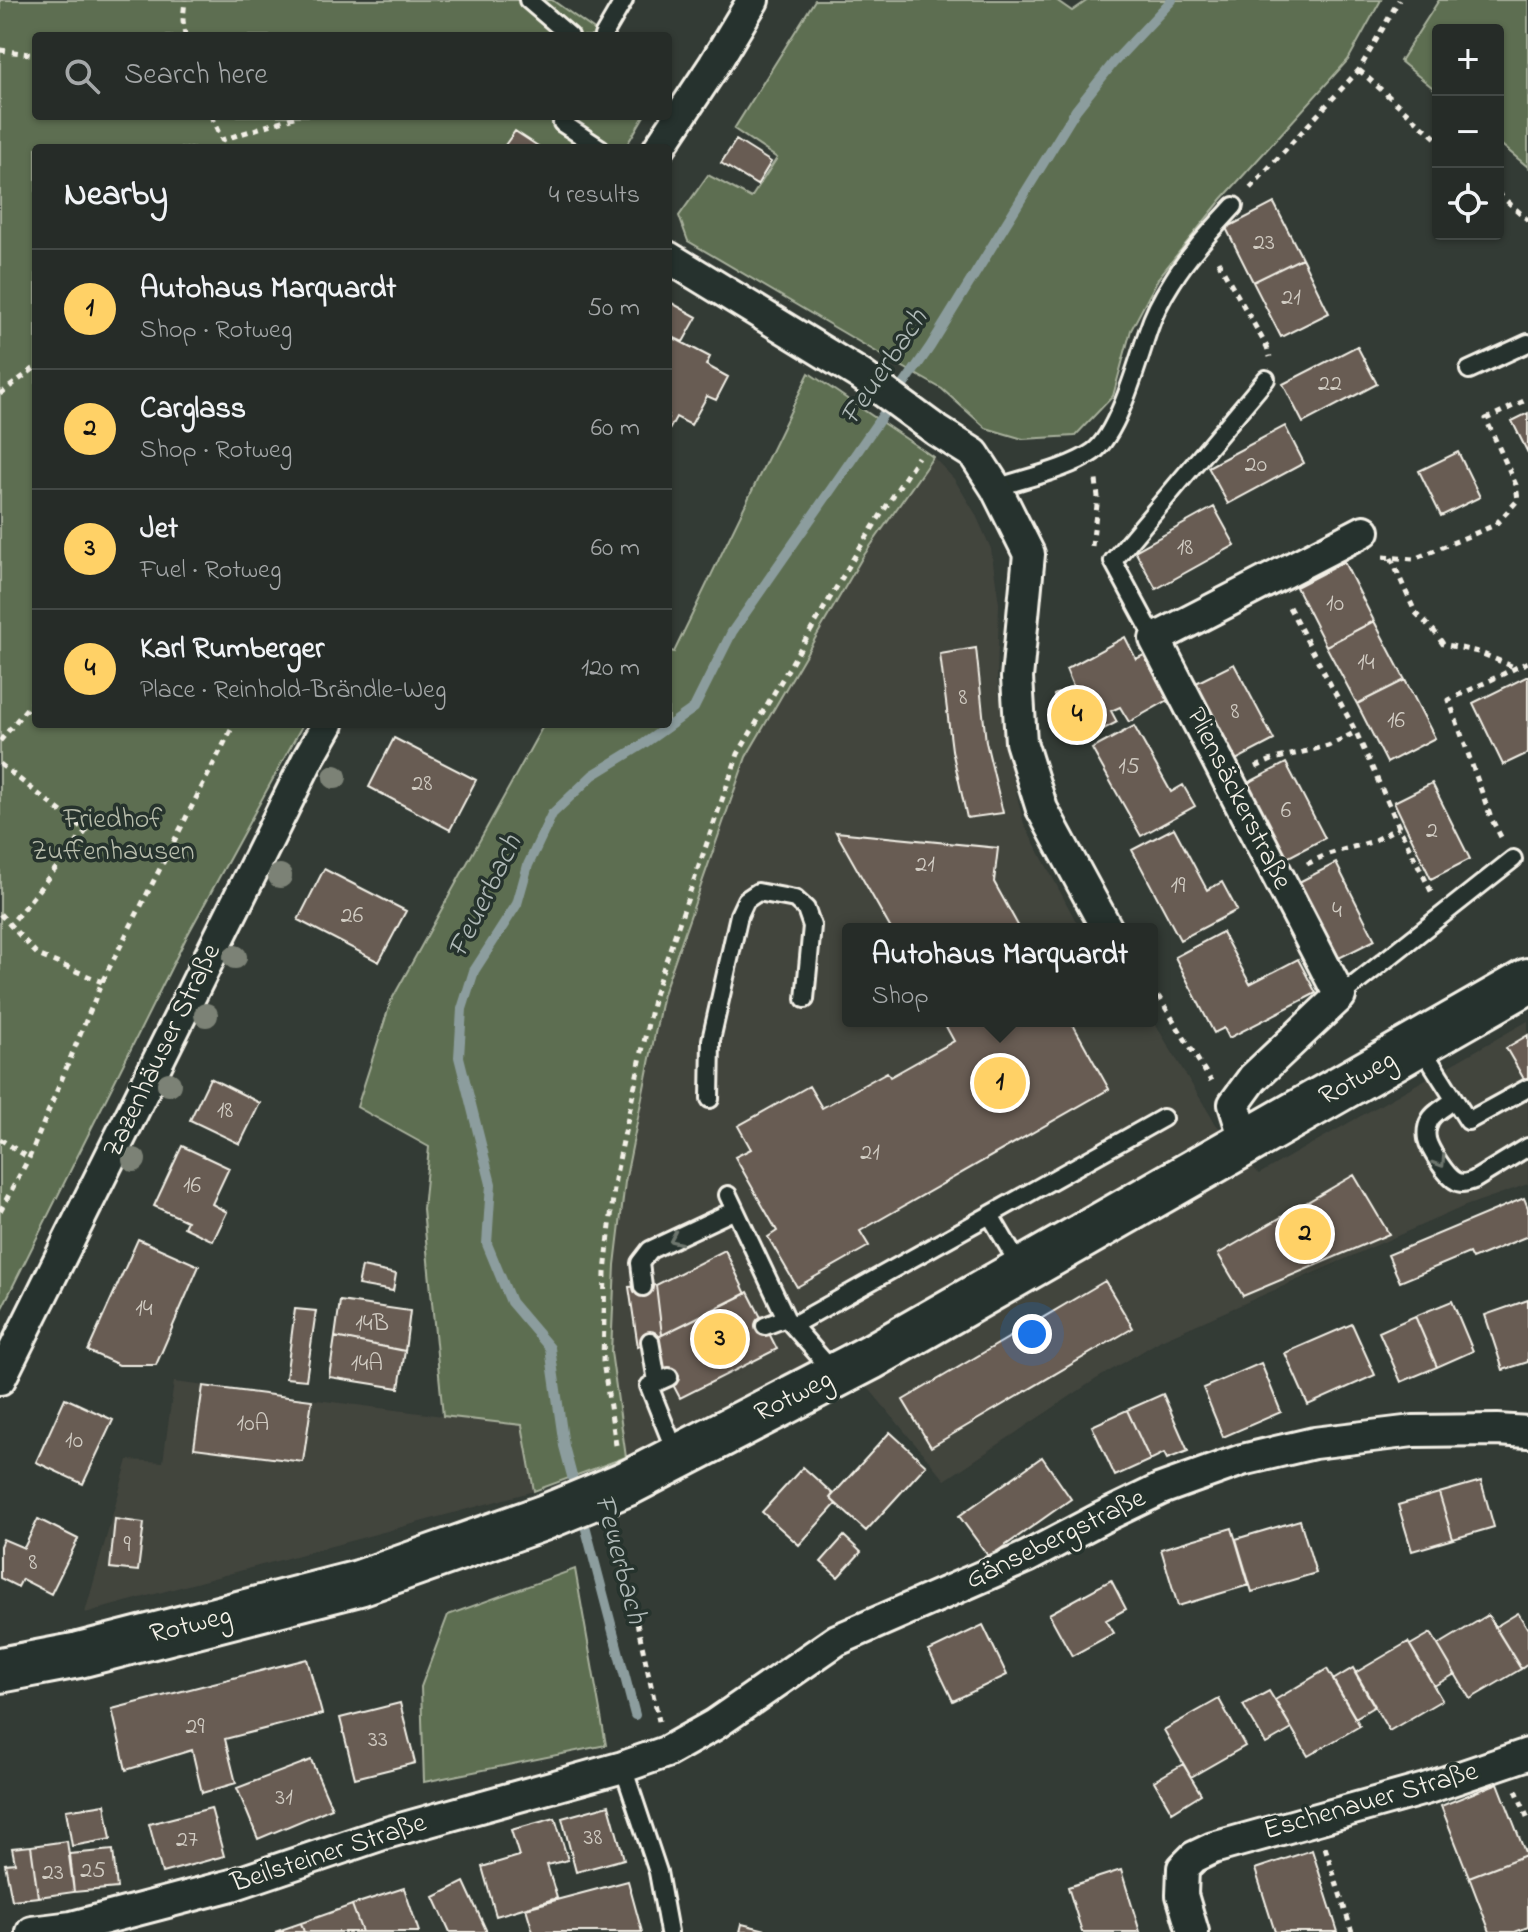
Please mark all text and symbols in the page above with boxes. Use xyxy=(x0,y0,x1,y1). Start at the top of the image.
map controls xyxy=(1432,24,1504,240)
button: + xyxy=(1432,24,1504,96)
search box xyxy=(32,32,672,120)
icon: search xyxy=(60,54,104,98)
text: Search here xyxy=(124,54,268,98)
button: − xyxy=(1432,96,1504,168)
button: locate xyxy=(1432,168,1504,240)
text: Nearby xyxy=(64,171,168,221)
text: 4 results xyxy=(549,177,640,215)
house number: 23 xyxy=(1253,226,1275,261)
text: Autohaus Marquardt xyxy=(140,268,396,312)
house number: 21 xyxy=(1281,281,1301,316)
text: 1 xyxy=(86,290,94,328)
text: 50 m xyxy=(587,290,640,328)
water label: Feuerbach xyxy=(830,300,941,435)
text: Shop · Rotweg xyxy=(140,312,292,350)
house number: 22 xyxy=(1318,367,1342,402)
text: Carglass xyxy=(140,388,246,432)
text: 2 xyxy=(84,410,96,448)
text: 60 m xyxy=(591,410,640,448)
text: Shop · Rotweg xyxy=(140,432,292,470)
house number: 20 xyxy=(1245,448,1267,483)
text: Jet xyxy=(140,508,178,552)
text: 3 xyxy=(85,530,95,568)
text: 60 m xyxy=(591,530,640,568)
house number: 18 xyxy=(1177,531,1193,566)
text: Fuel · Rotweg xyxy=(140,552,281,590)
house number: 10 xyxy=(1326,587,1344,622)
text: Karl Rumberger xyxy=(140,628,324,672)
house number: 14 xyxy=(1357,646,1375,681)
text: 4 xyxy=(85,650,95,688)
text: 120 m xyxy=(581,650,640,688)
text: Place · Reinhold-Brändle-Weg xyxy=(140,672,446,710)
house number: 8 xyxy=(959,681,968,716)
pin: 4 xyxy=(1051,685,1103,745)
house number: 8 xyxy=(1231,695,1240,730)
street label: Pliensäckerstraße xyxy=(1174,701,1302,898)
house number: 16 xyxy=(1387,704,1406,739)
house number: 15 xyxy=(1118,750,1140,785)
house number: 28 xyxy=(412,767,432,802)
house number: 6 xyxy=(1281,794,1292,829)
park label: Friedhof Zuffenhausen xyxy=(31,800,195,873)
house number: 2 xyxy=(1426,814,1438,849)
water label: Feuerbach xyxy=(437,827,535,966)
house number: 21 xyxy=(915,848,935,883)
house number: 19 xyxy=(1171,869,1186,904)
house number: 4 xyxy=(1332,894,1342,929)
house number: 26 xyxy=(341,899,364,934)
popup xyxy=(842,923,1158,1027)
text: Autohaus Marquardt xyxy=(872,934,1128,978)
street label: Zazenhäuser Straße xyxy=(93,937,233,1165)
text: Shop xyxy=(872,978,929,1016)
street label: Rotweg xyxy=(1312,1041,1404,1117)
pin: 1 xyxy=(974,1053,1026,1113)
house number: 18 xyxy=(217,1094,233,1129)
house number: 21 xyxy=(860,1136,880,1171)
one-way arrow xyxy=(1430,1153,1445,1168)
house number: 16 xyxy=(183,1169,202,1204)
pin: 2 xyxy=(1279,1204,1331,1264)
one-way arrow xyxy=(668,1229,683,1245)
house number: 14 xyxy=(135,1292,153,1327)
house number: 14B xyxy=(355,1307,389,1342)
pin: 3 xyxy=(694,1309,746,1369)
your location xyxy=(1012,1314,1052,1354)
house number: 14A xyxy=(351,1347,383,1382)
street label: Rotweg xyxy=(748,1360,840,1434)
house number: 10A xyxy=(237,1407,269,1442)
house number: 10 xyxy=(65,1424,83,1459)
street label: Gänsebergstraße xyxy=(959,1479,1153,1601)
water label: Feuerbach xyxy=(581,1489,658,1629)
house number: 9 xyxy=(123,1528,131,1563)
house number: 8 xyxy=(29,1546,38,1581)
street label: Rotweg xyxy=(146,1596,236,1656)
house number: 29 xyxy=(185,1710,205,1745)
house number: 33 xyxy=(368,1723,388,1758)
street label: Eschenauer Straße xyxy=(1259,1752,1483,1852)
house number: 31 xyxy=(275,1781,293,1816)
street label: Beilsteiner Straße xyxy=(225,1803,432,1905)
house number: 38 xyxy=(584,1821,602,1856)
house number: 27 xyxy=(176,1823,198,1858)
house number: 25 xyxy=(80,1854,106,1889)
house number: 23 xyxy=(42,1856,64,1891)

